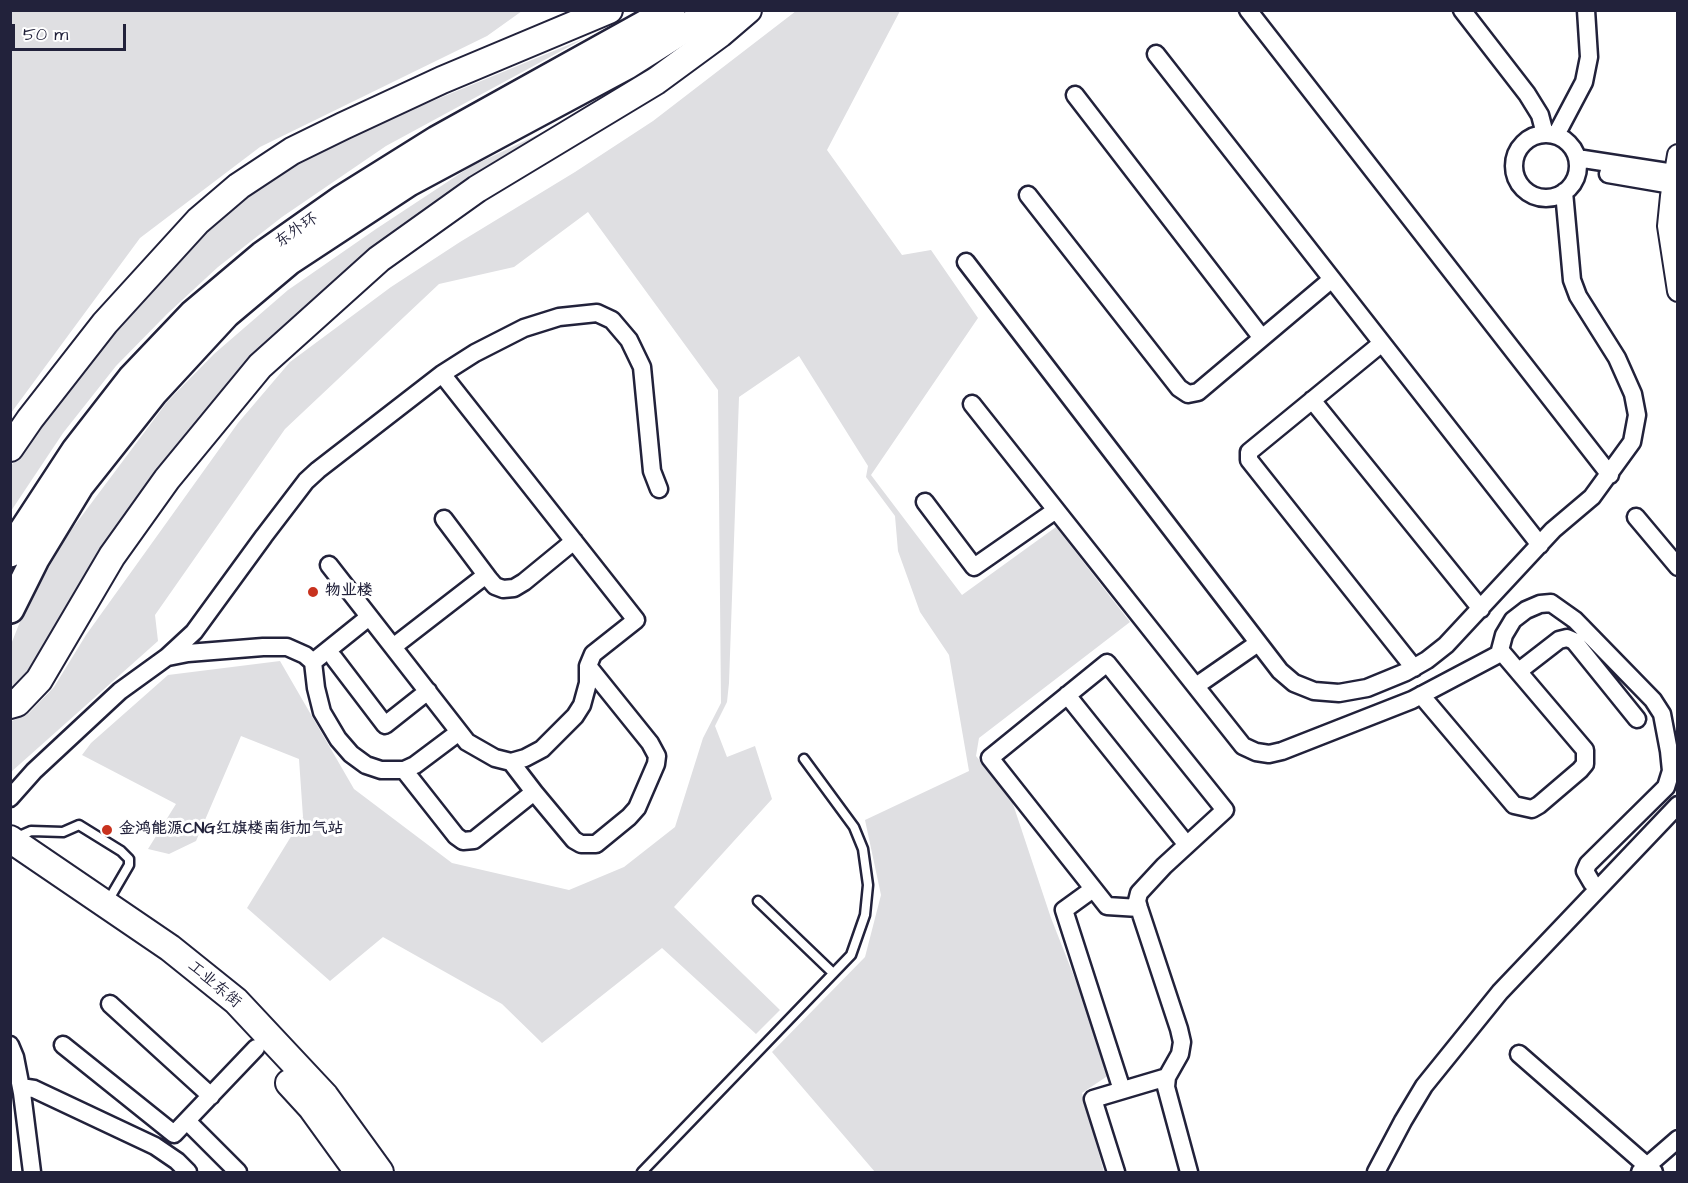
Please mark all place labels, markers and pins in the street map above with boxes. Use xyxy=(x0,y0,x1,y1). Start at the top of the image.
place label: 物业楼 xyxy=(325,582,373,602)
marker: 物业楼 xyxy=(306,585,320,599)
place label: 金鸿能源CNG红旗楼南街加气站 xyxy=(119,820,343,840)
marker: 金鸿能源CNG红旗楼南街加气站 xyxy=(100,823,114,837)

